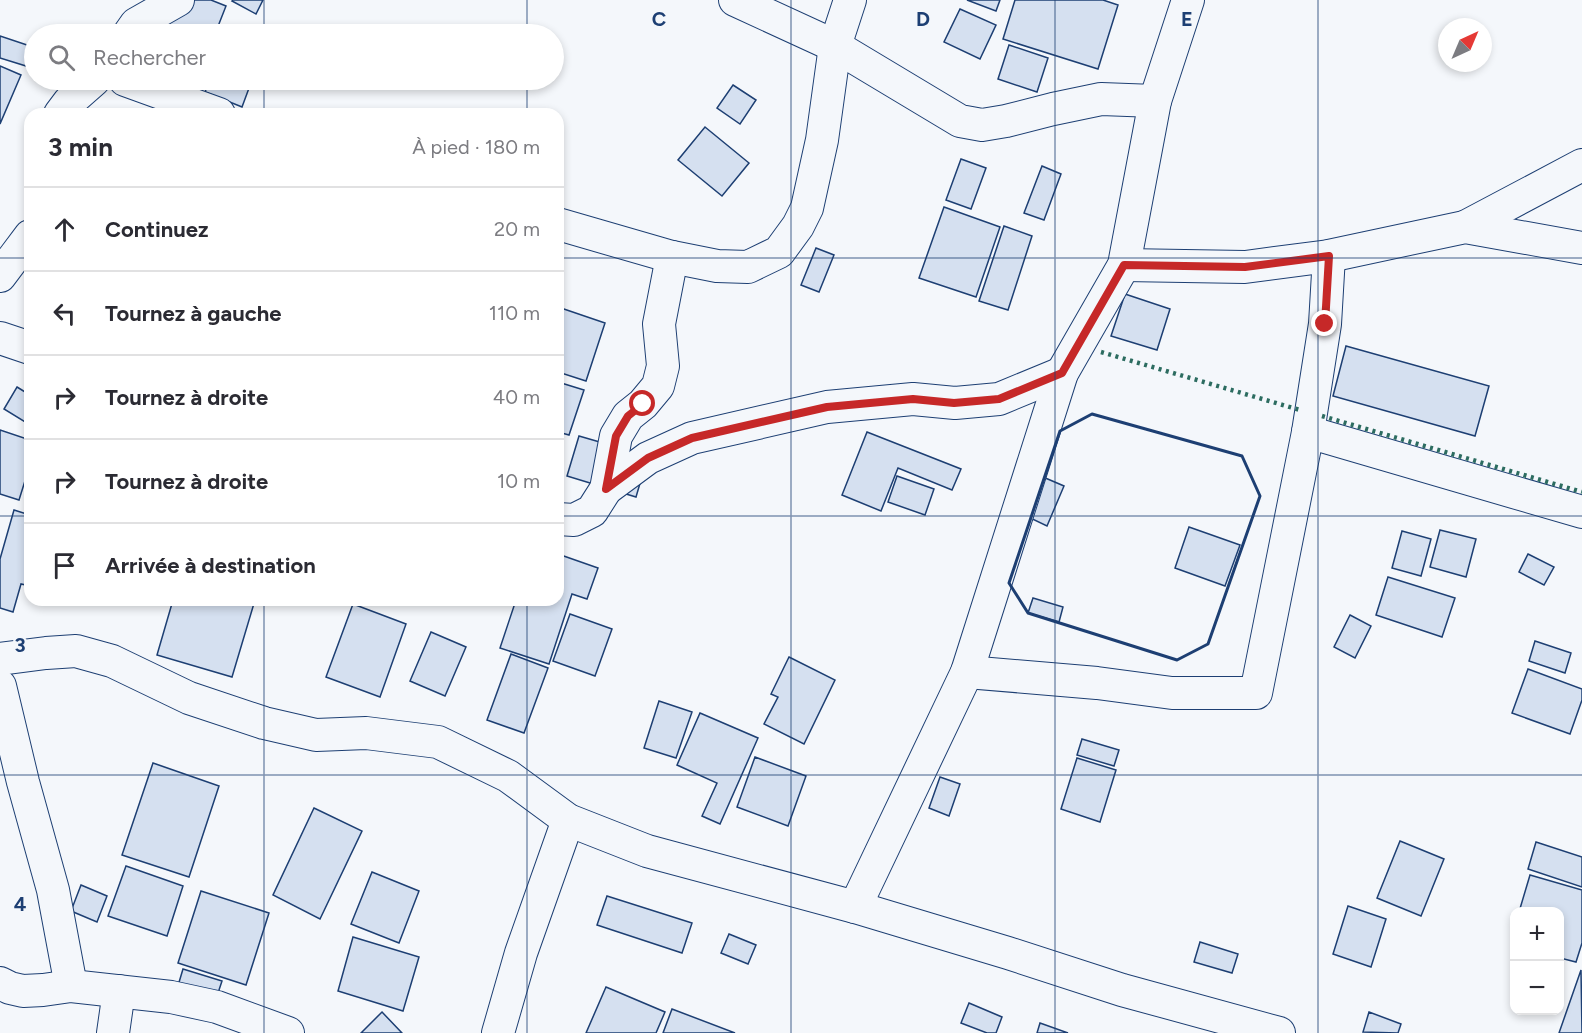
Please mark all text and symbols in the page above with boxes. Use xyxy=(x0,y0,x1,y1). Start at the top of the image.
text: C xyxy=(652,7,666,31)
text: D xyxy=(916,7,930,31)
text: E xyxy=(1181,7,1193,31)
north arrow xyxy=(1438,18,1492,72)
search box xyxy=(24,24,564,90)
icon: search xyxy=(45,41,78,74)
text: Rechercher xyxy=(93,44,206,71)
text: 3 min xyxy=(48,131,113,163)
text: À pied · 180 m xyxy=(412,135,540,159)
icon: ahead xyxy=(48,213,81,246)
text: Continuez xyxy=(105,216,209,243)
text: 20 m xyxy=(494,217,540,241)
icon: left xyxy=(48,297,81,330)
text: Tournez à gauche xyxy=(105,300,281,327)
text: 110 m xyxy=(489,301,540,325)
route end xyxy=(1311,310,1337,336)
icon: right xyxy=(48,381,81,414)
text: Tournez à droite xyxy=(105,384,268,411)
text: 40 m xyxy=(493,385,540,409)
route start xyxy=(629,390,655,416)
icon: right xyxy=(48,465,81,498)
text: Tournez à droite xyxy=(105,468,268,495)
text: 10 m xyxy=(497,469,540,493)
icon: arrive xyxy=(48,549,81,582)
text: Arrivée à destination xyxy=(105,552,316,579)
text: 3 xyxy=(14,633,26,657)
text: 4 xyxy=(14,892,27,916)
map controls xyxy=(1510,907,1564,1015)
button: + xyxy=(1510,907,1564,961)
button: − xyxy=(1510,961,1564,1015)

